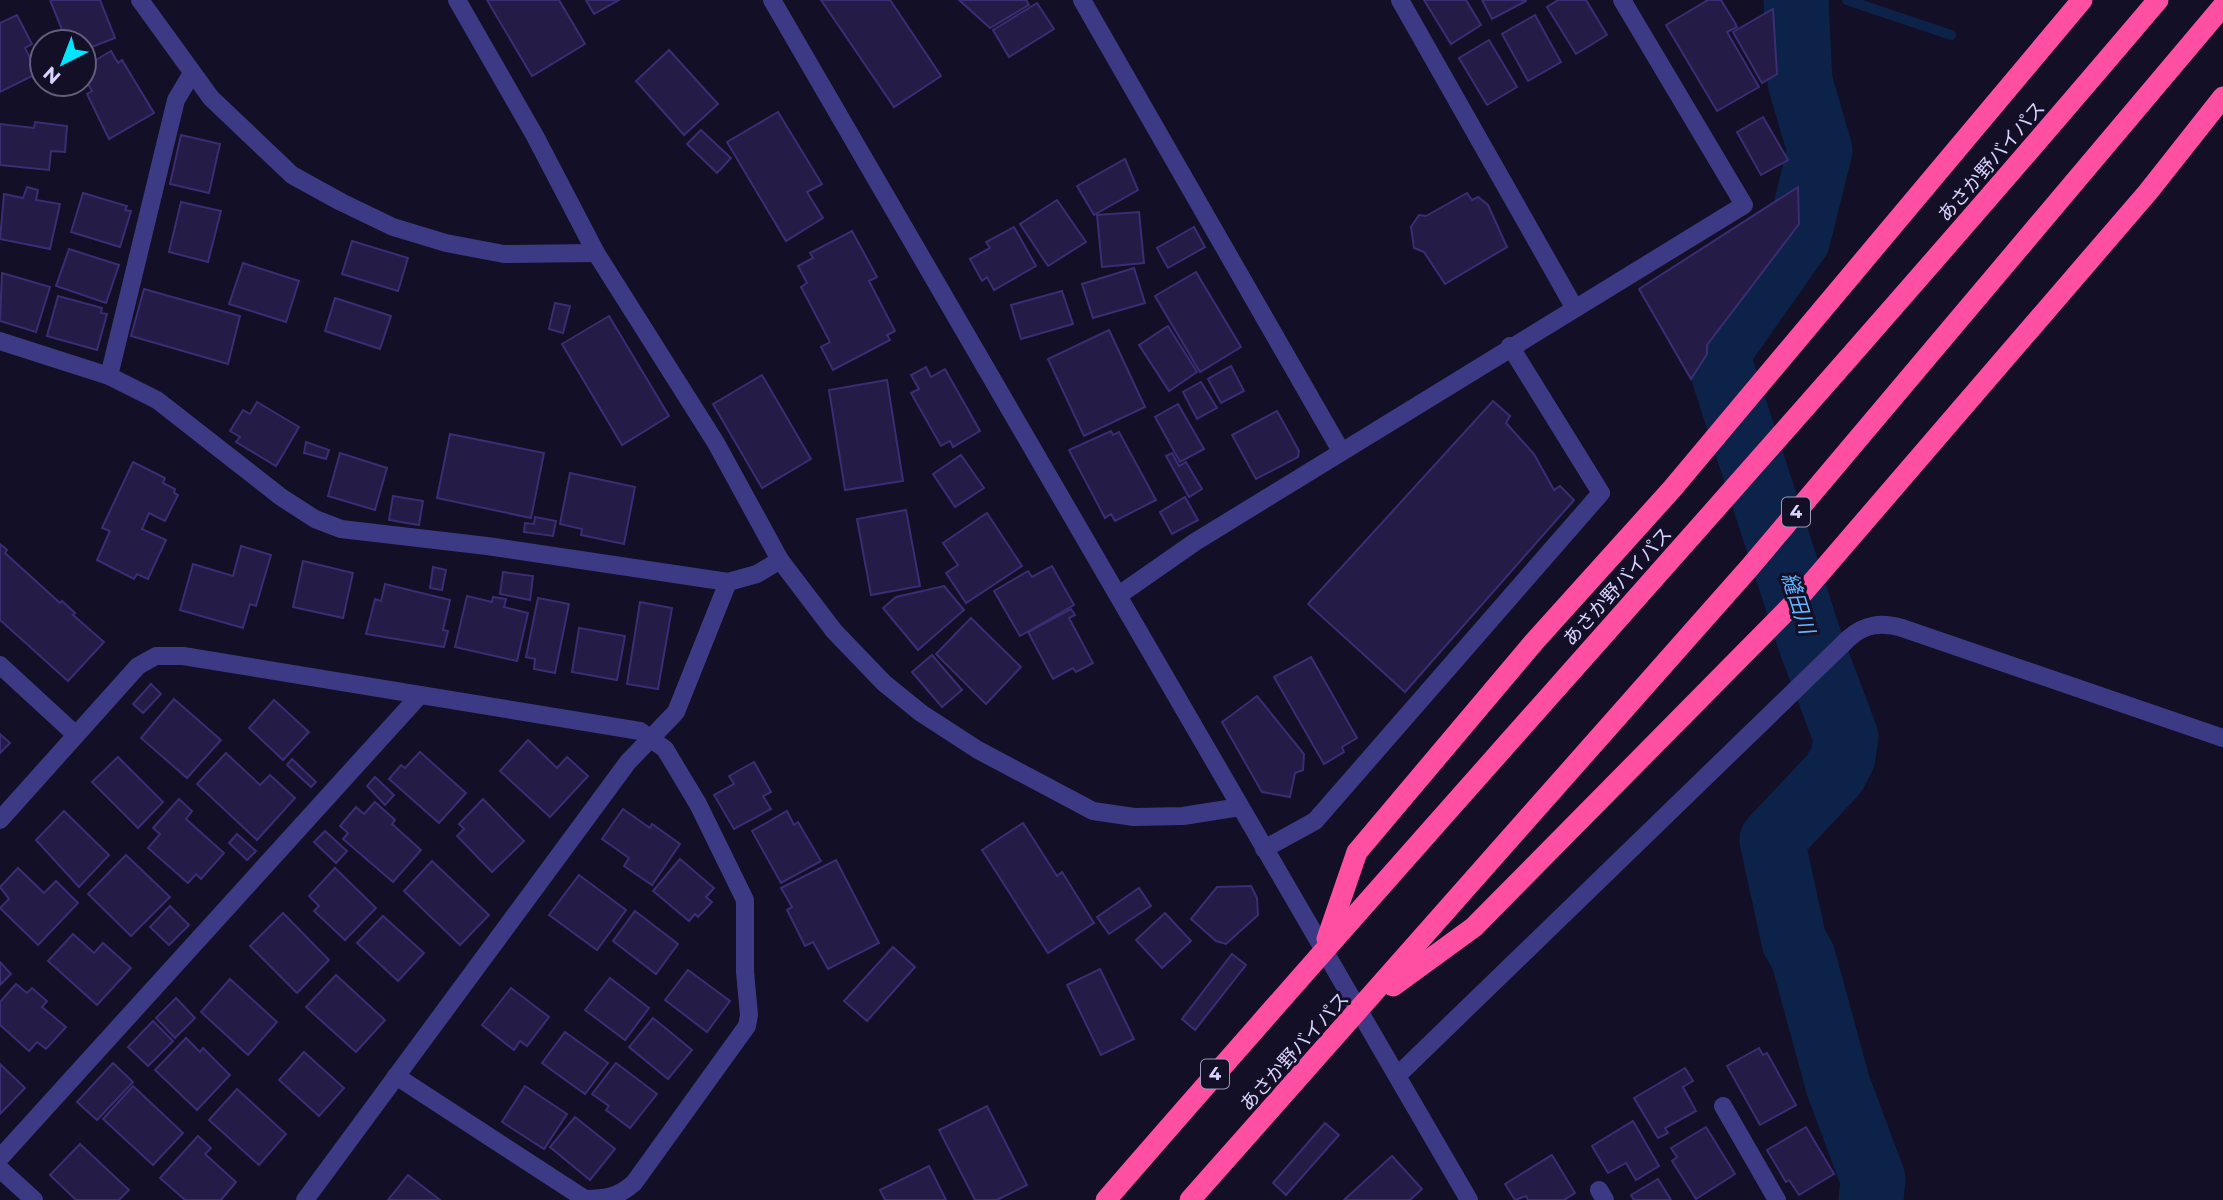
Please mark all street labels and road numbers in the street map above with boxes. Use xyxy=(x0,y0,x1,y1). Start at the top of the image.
street label: あさか野バイパス xyxy=(1933,97,2050,226)
road number: 4 xyxy=(1782,498,1810,526)
street label: あさか野バイパス xyxy=(1558,522,1677,650)
street label: あさか野バイパス xyxy=(1235,987,1354,1115)
road number: 4 xyxy=(1201,1059,1229,1088)

